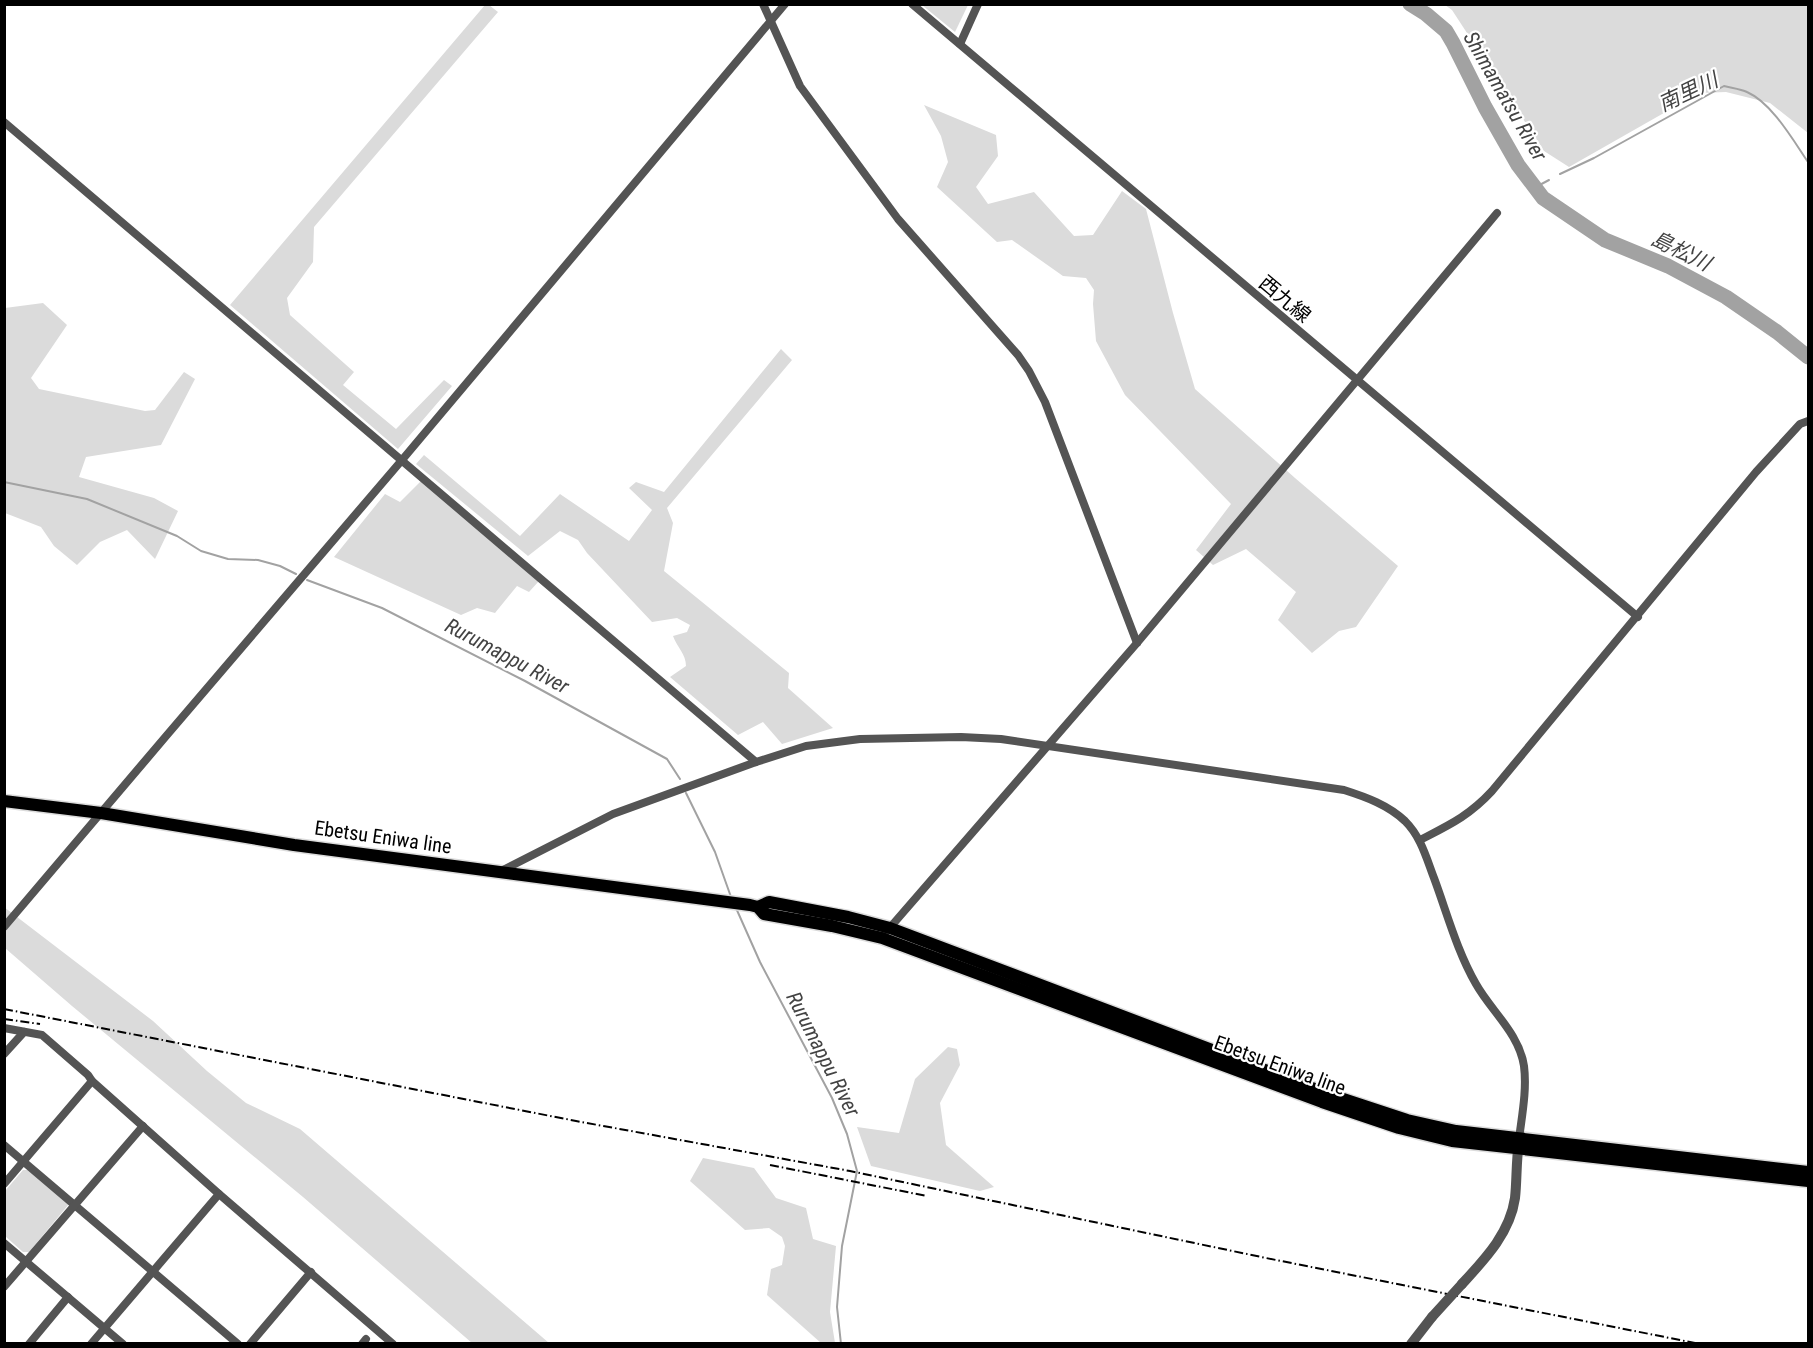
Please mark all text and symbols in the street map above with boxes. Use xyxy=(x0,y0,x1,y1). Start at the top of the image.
water label: Shimamatsu River xyxy=(1458,27,1552,165)
water label: 南里川 xyxy=(1654,67,1723,116)
water label: 島松川 xyxy=(1647,226,1716,276)
street label: 西九線 xyxy=(1254,271,1316,327)
water label: Rurumappu River xyxy=(441,613,574,699)
street label: Ebetsu Eniwa line xyxy=(313,816,453,858)
water label: Rurumappu River xyxy=(781,988,865,1121)
street label: Ebetsu Eniwa line xyxy=(1211,1030,1349,1100)

